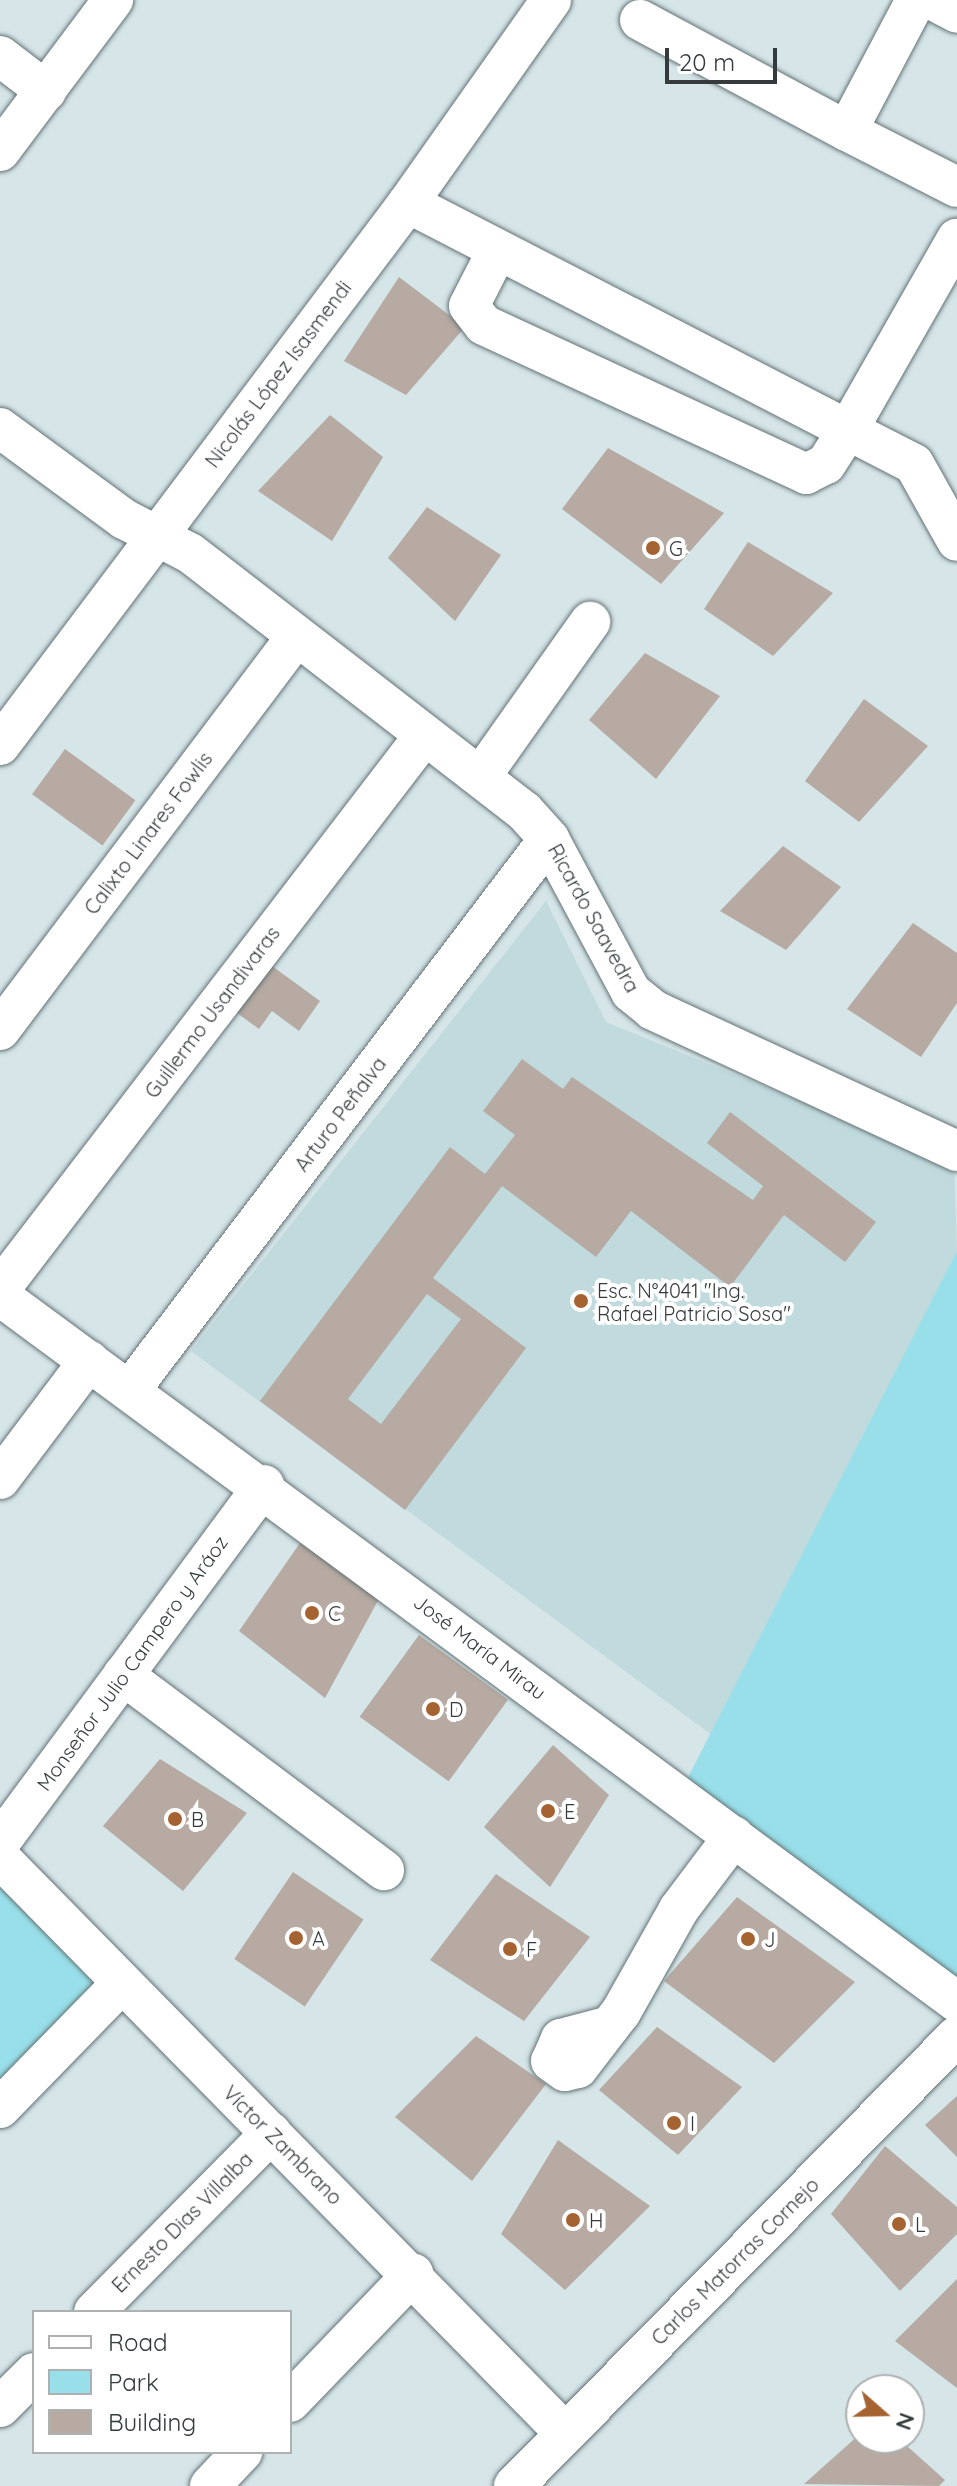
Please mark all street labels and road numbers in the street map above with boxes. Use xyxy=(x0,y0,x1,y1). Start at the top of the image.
street label: Nicolás López Isasmendi xyxy=(200,276,356,472)
street label: Calixto Linares Fowlis xyxy=(79,747,217,919)
street label: Ricardo Saavedra xyxy=(543,840,645,996)
street label: Guillermo Usandivaras xyxy=(140,921,284,1103)
street label: Arturo Peñalva xyxy=(289,1052,391,1176)
street label: Monseñor Julio Campero y Aráoz xyxy=(31,1531,233,1795)
street label: José María Mirau xyxy=(409,1589,551,1705)
street label: Víctor Zambrano xyxy=(218,2080,348,2210)
street label: Ernesto Dias Villalba xyxy=(107,2147,257,2297)
street label: Carlos Matorras Cornejo xyxy=(646,2172,824,2350)

